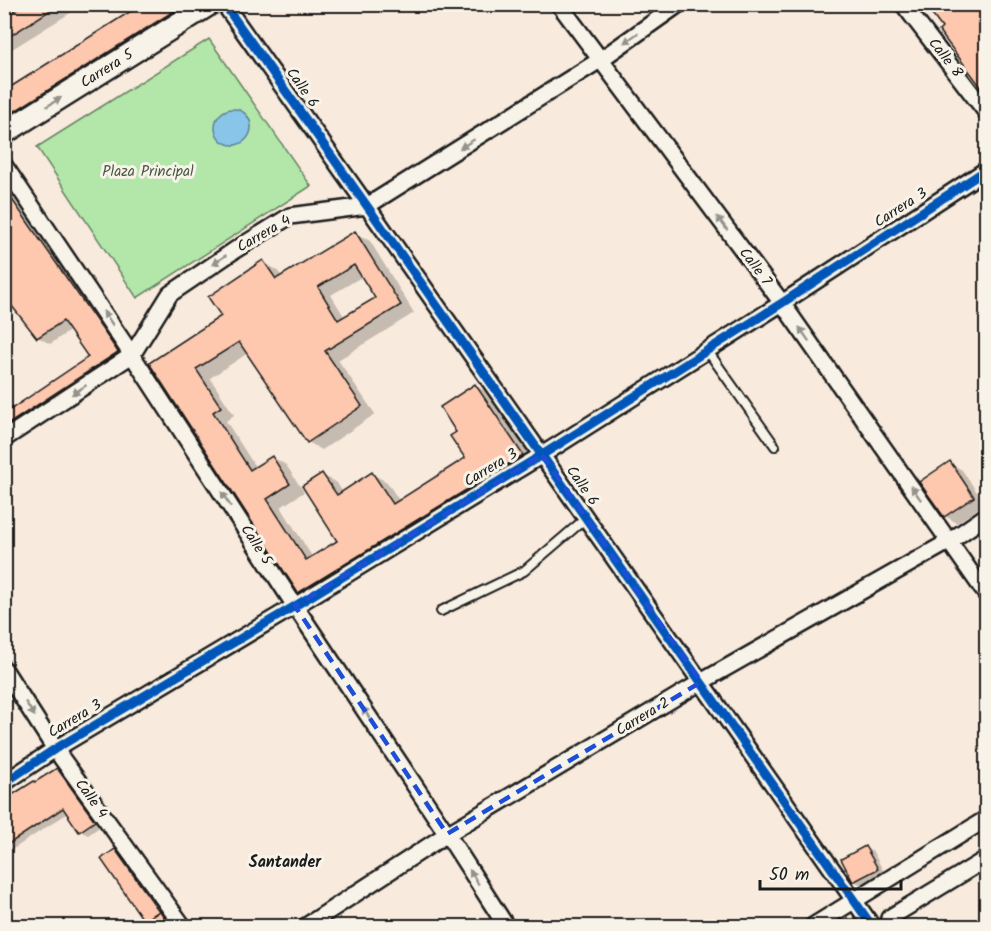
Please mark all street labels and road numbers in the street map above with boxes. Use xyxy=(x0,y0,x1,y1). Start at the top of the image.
street label: Calle 8 xyxy=(922,33,969,84)
street label: Carrera 5 xyxy=(76,43,139,95)
street label: Calle 6 xyxy=(279,63,325,113)
street label: Carrera 3 xyxy=(870,182,933,234)
street label: Carrera 4 xyxy=(232,209,296,259)
street label: Calle 7 xyxy=(732,243,778,292)
street label: Carrera 3 xyxy=(459,442,523,494)
street label: Calle 6 xyxy=(559,461,605,511)
street label: Calle 5 xyxy=(234,520,279,571)
street label: Carrera 2 xyxy=(611,691,675,743)
street label: Carrera 3 xyxy=(43,693,107,745)
street label: Calle 4 xyxy=(68,774,114,824)

